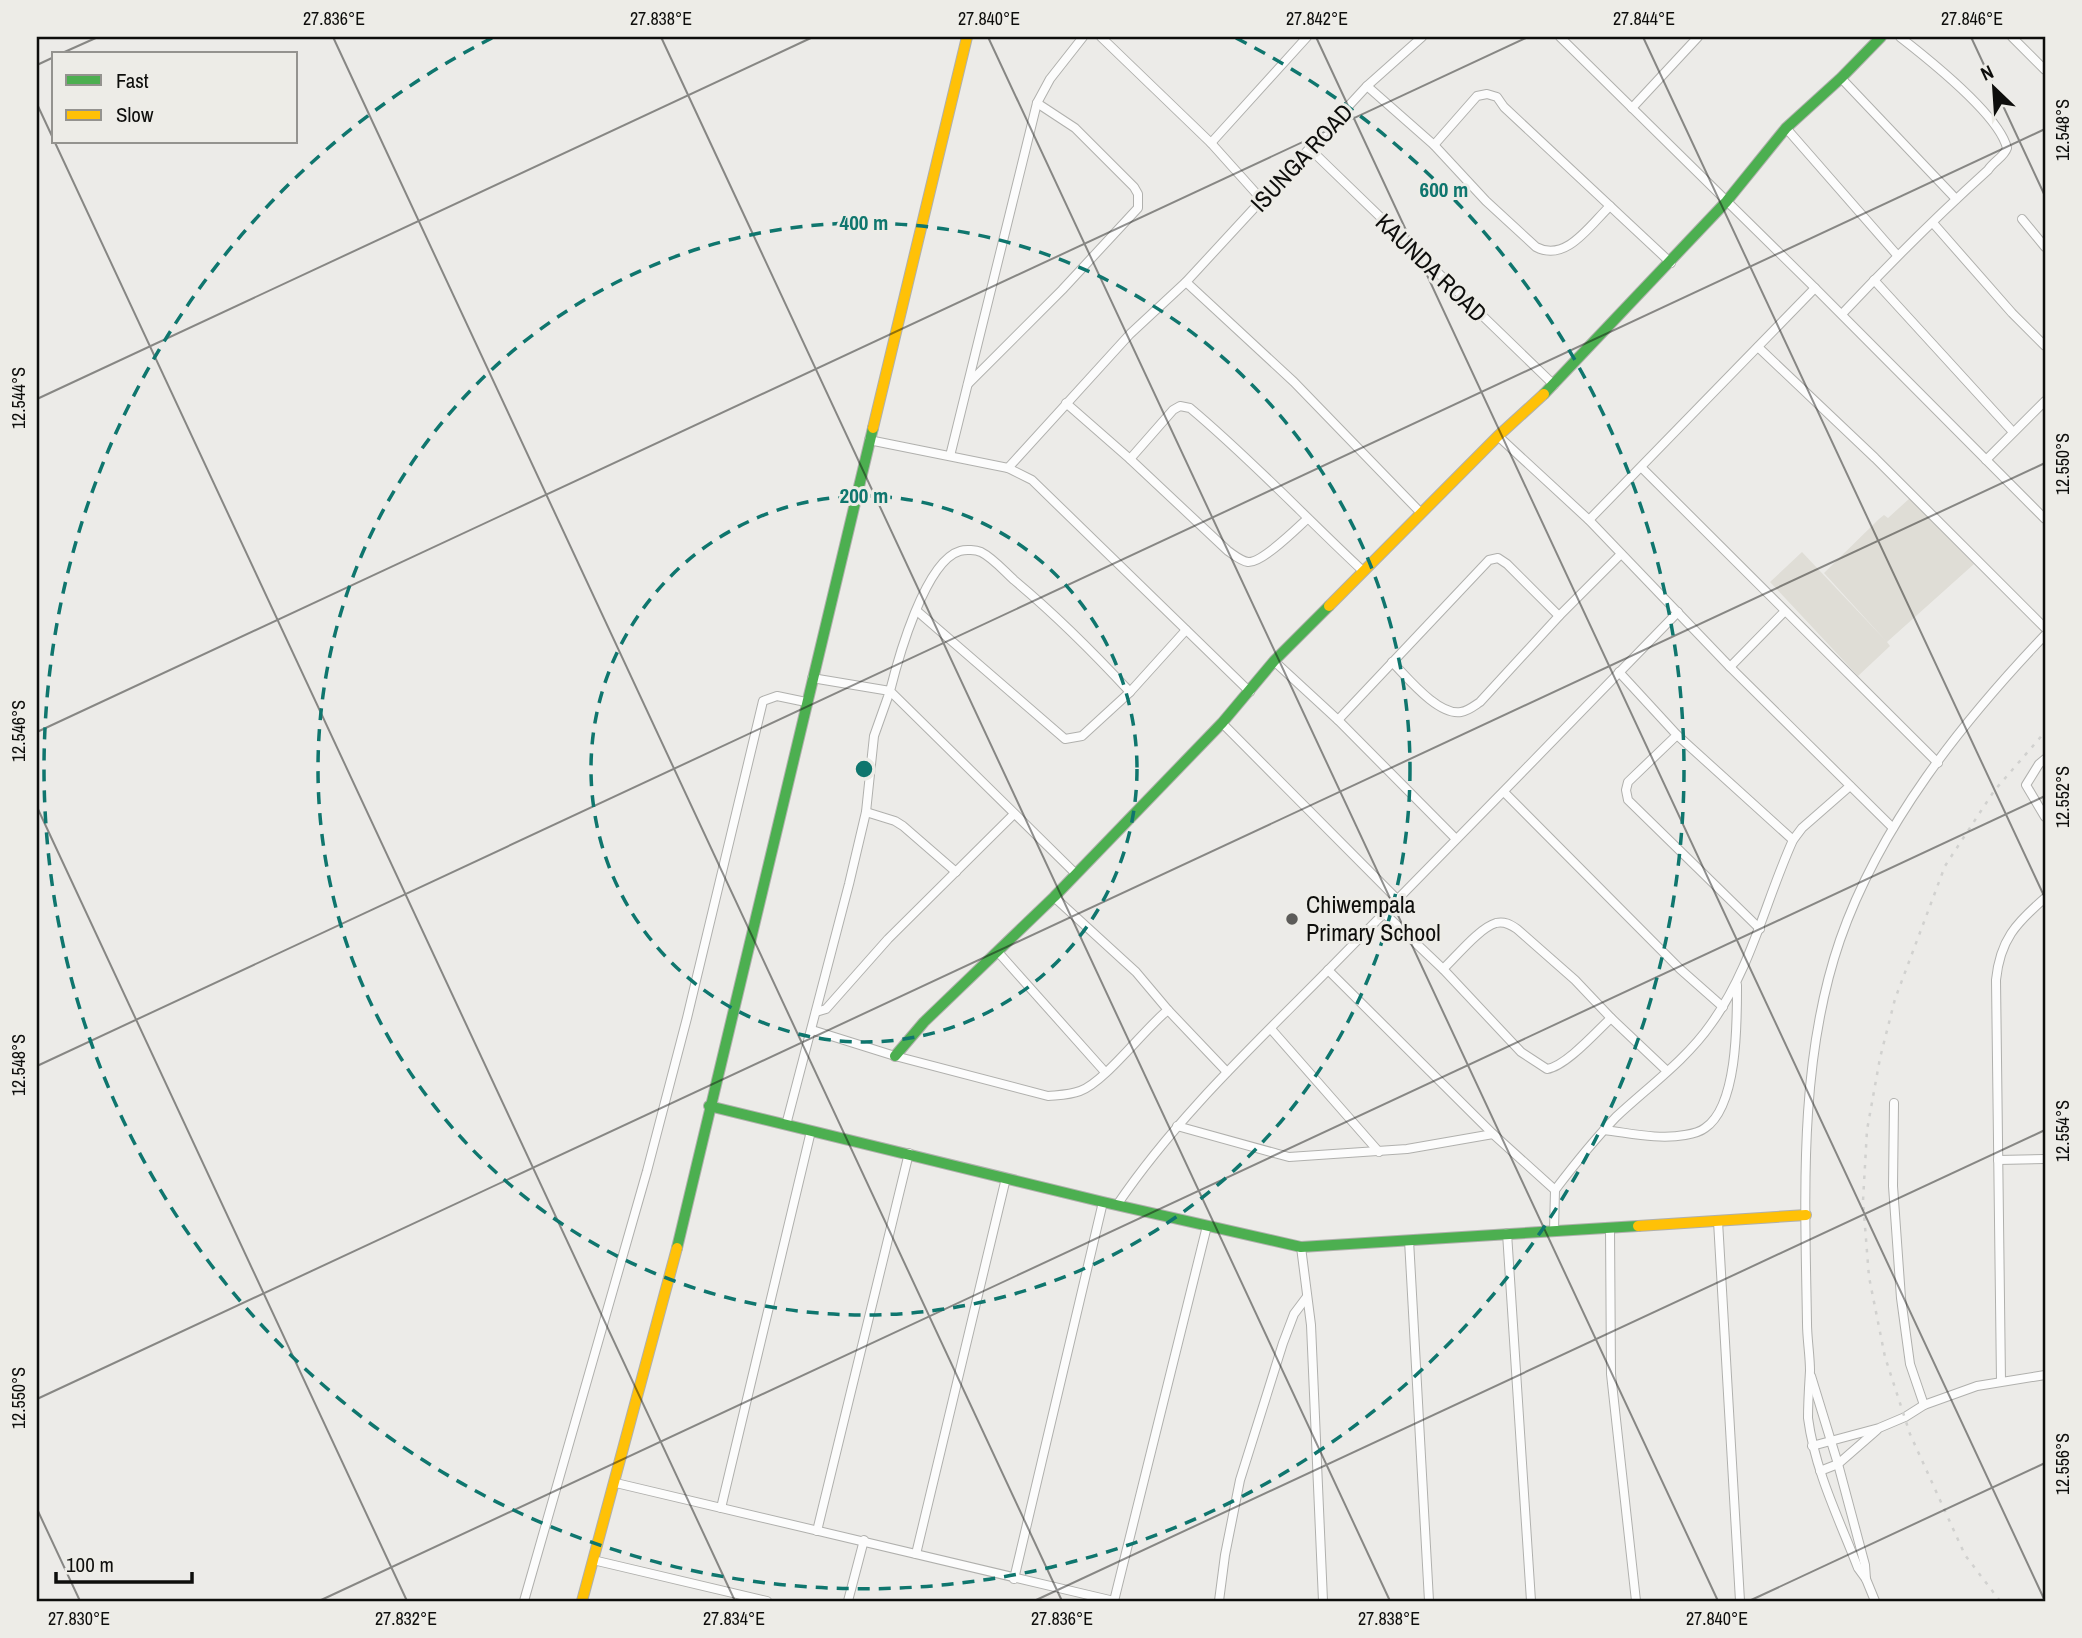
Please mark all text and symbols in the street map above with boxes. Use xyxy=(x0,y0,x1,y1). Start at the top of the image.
text: 27.836°E xyxy=(303,6,365,31)
text: 27.838°E xyxy=(630,6,692,31)
text: 27.840°E xyxy=(958,6,1020,31)
text: 27.842°E xyxy=(1286,6,1348,31)
text: 27.844°E xyxy=(1613,6,1675,31)
text: 27.846°E xyxy=(1941,6,2003,31)
legend xyxy=(52,52,298,144)
north arrow xyxy=(1960,52,2030,122)
text: N xyxy=(1976,58,1997,87)
text: Fast xyxy=(116,66,149,95)
street label: ISUNGA ROAD xyxy=(1243,96,1360,218)
text: 12.548°S xyxy=(2050,99,2075,161)
text: Slow xyxy=(116,100,154,129)
text: 600 m xyxy=(1420,175,1468,204)
street label: KAUNDA ROAD xyxy=(1369,206,1494,329)
text: 400 m xyxy=(840,208,888,237)
text: 12.544°S xyxy=(6,367,31,429)
text: 12.550°S xyxy=(2050,433,2075,495)
text: 200 m xyxy=(840,481,888,510)
text: 12.546°S xyxy=(6,700,31,762)
centre of rings xyxy=(852,757,876,781)
text: 12.552°S xyxy=(2050,766,2075,828)
place label: Chiwempala Primary School xyxy=(1306,888,1441,948)
marker: Chiwempala Primary School xyxy=(1284,911,1300,927)
text: 12.548°S xyxy=(6,1034,31,1096)
text: 12.554°S xyxy=(2050,1100,2075,1162)
text: 12.550°S xyxy=(6,1367,31,1429)
text: 12.556°S xyxy=(2050,1433,2075,1495)
scale bar xyxy=(56,1540,192,1584)
text: 100 m xyxy=(66,1550,114,1579)
text: 27.830°E xyxy=(48,1606,110,1631)
text: 27.832°E xyxy=(375,1606,437,1631)
text: 27.834°E xyxy=(703,1606,765,1631)
text: 27.836°E xyxy=(1031,1606,1093,1631)
text: 27.838°E xyxy=(1358,1606,1420,1631)
text: 27.840°E xyxy=(1686,1606,1748,1631)

